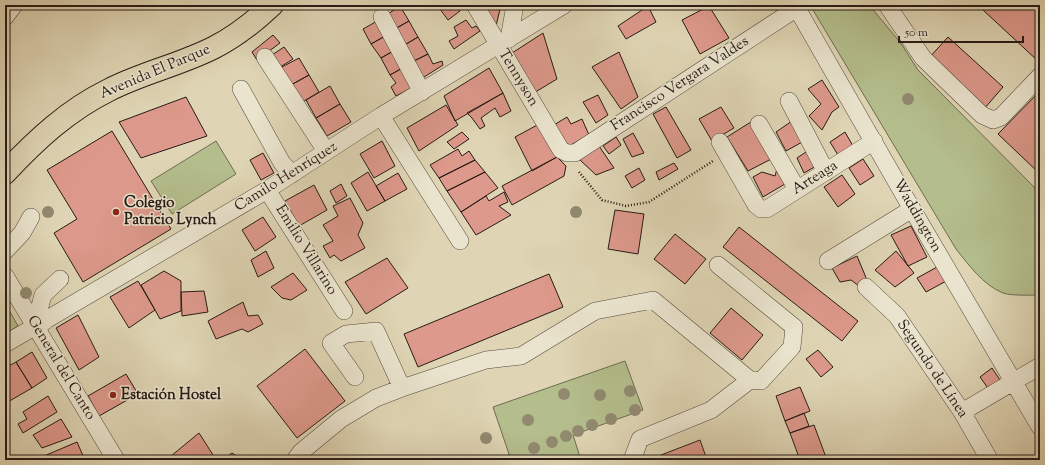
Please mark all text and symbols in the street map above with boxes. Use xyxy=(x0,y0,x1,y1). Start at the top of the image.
scale bar xyxy=(899,18,1023,44)
text: 50 m xyxy=(904,24,928,42)
street label: Francisco Vergara Valdes xyxy=(607,31,753,137)
street label: Avenida El Parque xyxy=(96,39,214,105)
street label: Tennyson xyxy=(493,45,544,111)
street label: Camilo Henríquez xyxy=(230,137,342,217)
street label: Arteaga xyxy=(788,156,842,200)
street label: Waddington xyxy=(887,175,947,257)
place label: Colegio Patricio Lynch xyxy=(124,193,217,231)
street label: Emilio Villarino xyxy=(270,201,342,299)
marker: Colegio Patricio Lynch xyxy=(111,207,121,217)
street label: General del Canto xyxy=(22,312,100,424)
street label: Segundo de Línea xyxy=(891,316,973,423)
place label: Estación Hostel xyxy=(121,385,222,406)
marker: Estación Hostel xyxy=(108,390,118,400)

